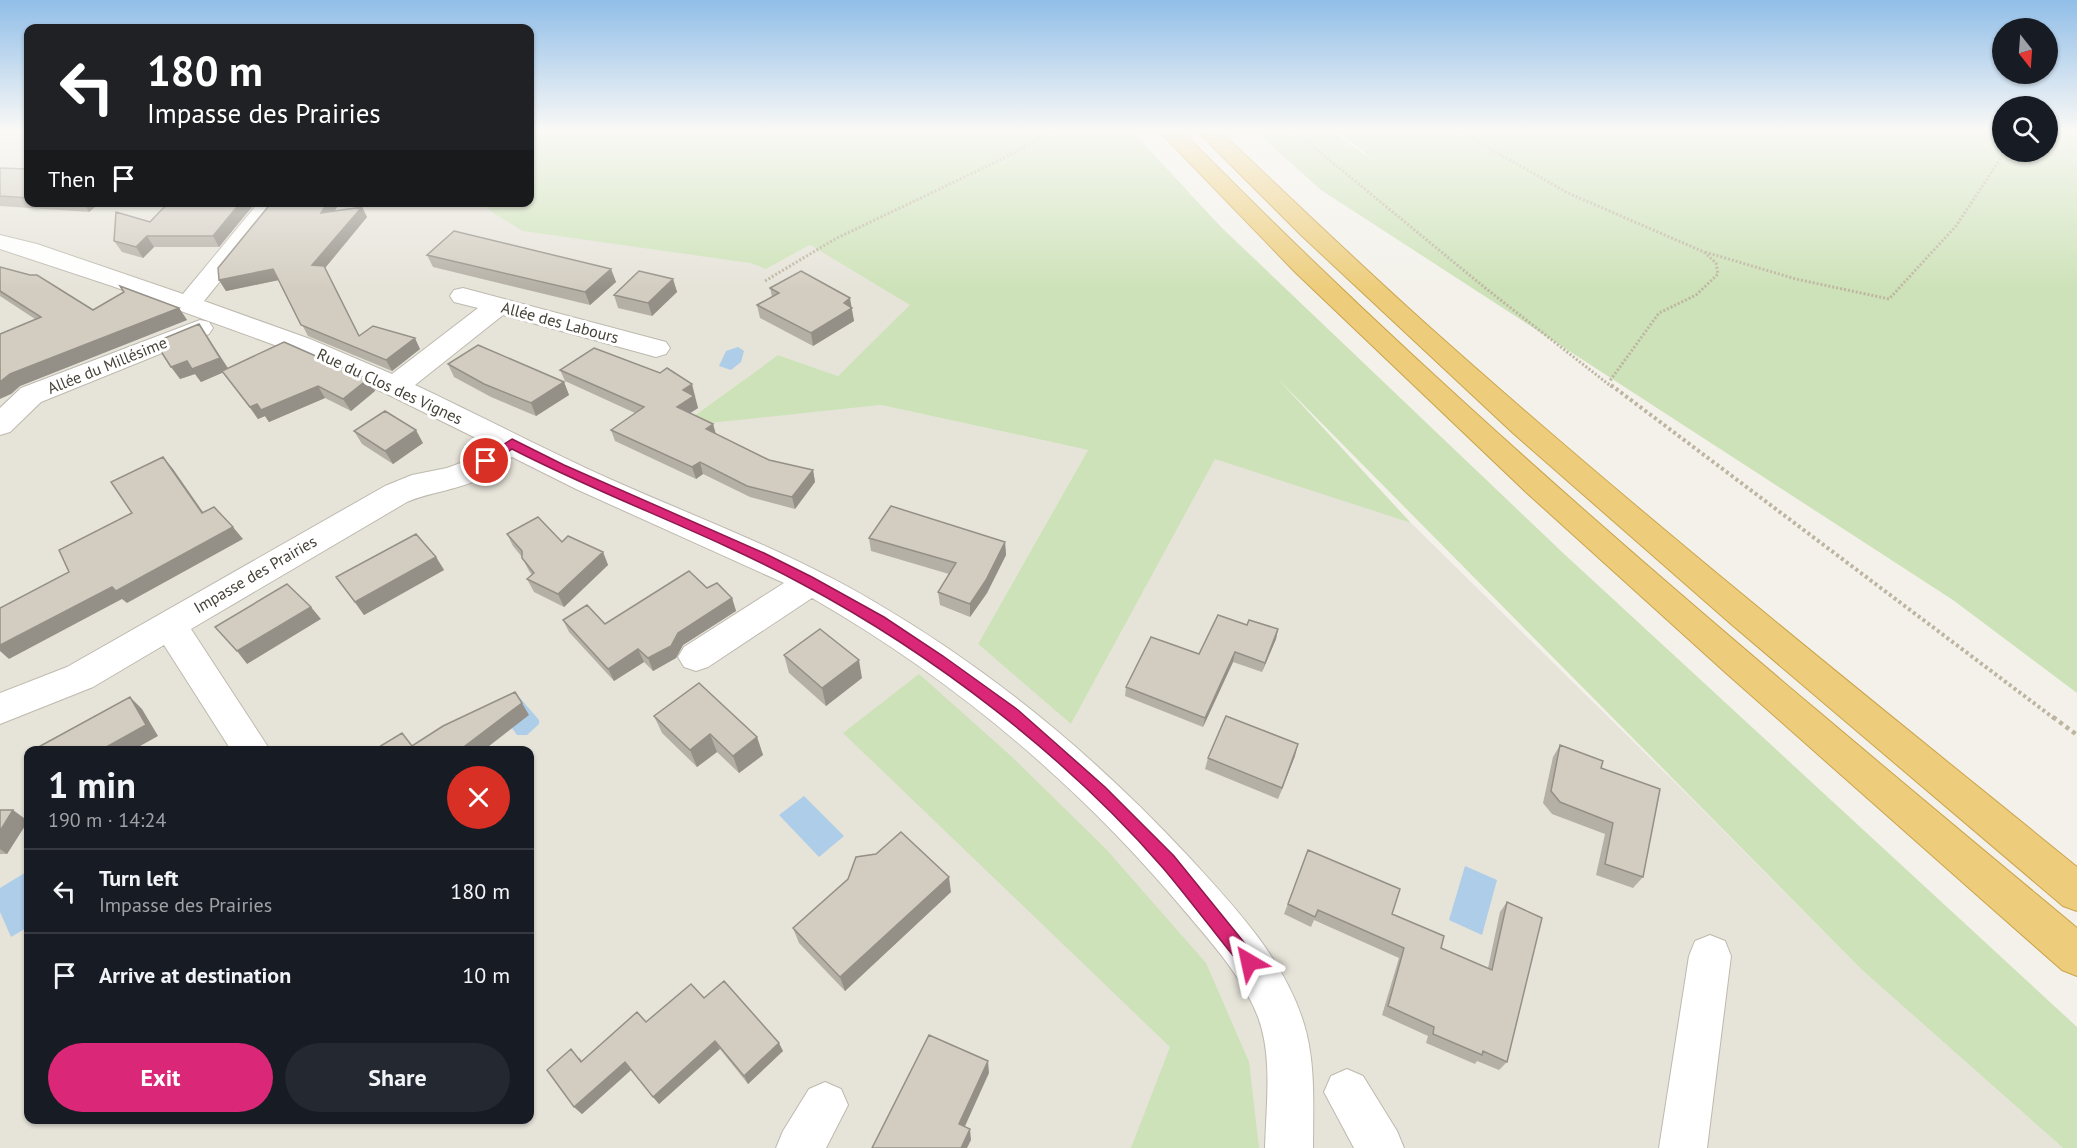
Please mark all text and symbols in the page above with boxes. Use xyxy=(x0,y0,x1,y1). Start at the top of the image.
north arrow xyxy=(1992,18,2058,84)
map controls xyxy=(1992,18,2058,162)
text: 180 m xyxy=(147,43,263,98)
icon: left xyxy=(48,48,126,126)
text: Impasse des Prairies xyxy=(147,96,381,130)
button: search xyxy=(1992,96,2058,162)
icon: arrive xyxy=(107,162,140,195)
text: Then xyxy=(48,165,95,193)
street label: Allée des Labours xyxy=(499,297,621,347)
street label: Allée du Millésime xyxy=(44,332,170,398)
street label: Rue du Clos des Vignes xyxy=(314,344,466,429)
pin xyxy=(460,435,511,486)
icon: arrive xyxy=(469,444,502,477)
street label: Impasse des Prairies xyxy=(190,531,320,617)
text: 1 min xyxy=(48,761,136,808)
button: close xyxy=(447,766,510,829)
text: 190 m · 14:24 xyxy=(48,807,166,833)
text: Turn left xyxy=(99,864,179,892)
icon: left xyxy=(48,875,81,908)
text: 180 m xyxy=(450,877,510,905)
text: Impasse des Prairies xyxy=(99,892,272,918)
position arrow xyxy=(1217,930,1281,994)
icon: arrive xyxy=(48,959,81,992)
text: Arrive at destination xyxy=(99,961,291,989)
text: 10 m xyxy=(462,961,510,989)
button: Exit xyxy=(48,1043,273,1112)
button: Share xyxy=(285,1043,510,1112)

